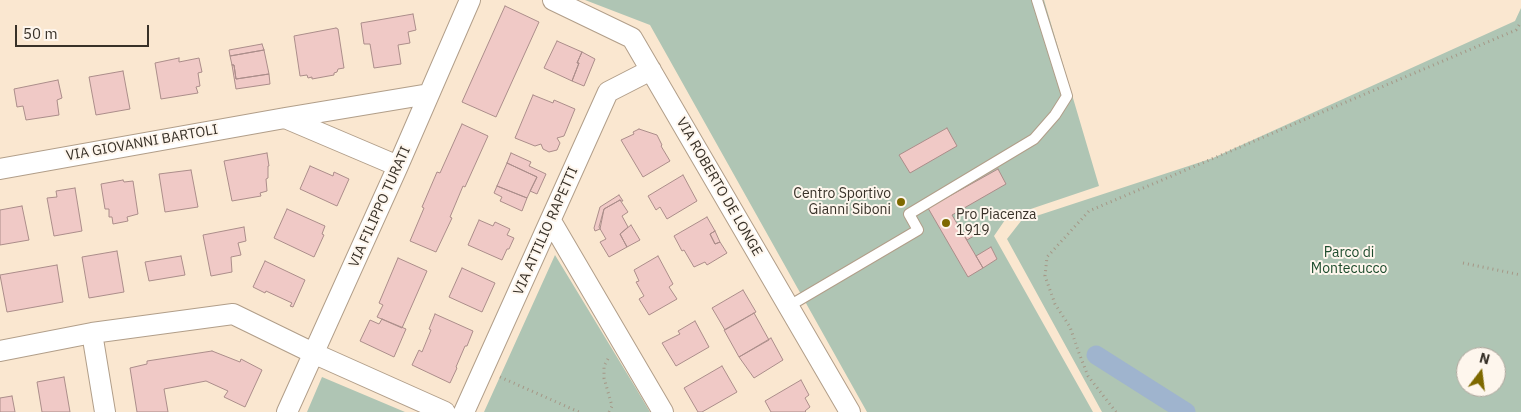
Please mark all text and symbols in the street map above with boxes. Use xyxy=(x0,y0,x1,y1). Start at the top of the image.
scale bar xyxy=(18,15,151,47)
text: 50 m xyxy=(23,24,58,43)
street label: VIA ROBERTO DE LONGE xyxy=(672,115,766,259)
street label: VIA GIOVANNI BARTOLI xyxy=(65,121,219,165)
street label: VIA FILIPPO TURATI xyxy=(346,144,414,270)
street label: VIA ATTILIO RAPETTI xyxy=(510,164,582,298)
place label: Centro Sportivo Gianni Siboni xyxy=(793,186,891,218)
marker: Centro Sportivo Gianni Siboni xyxy=(895,196,907,208)
place label: Pro Piacenza 1919 xyxy=(956,207,1037,240)
marker: Pro Piacenza 1919 xyxy=(940,217,952,229)
park label: Parco di Montecucco xyxy=(1311,245,1387,278)
north arrow xyxy=(1456,347,1506,397)
text: N xyxy=(1477,348,1492,368)

